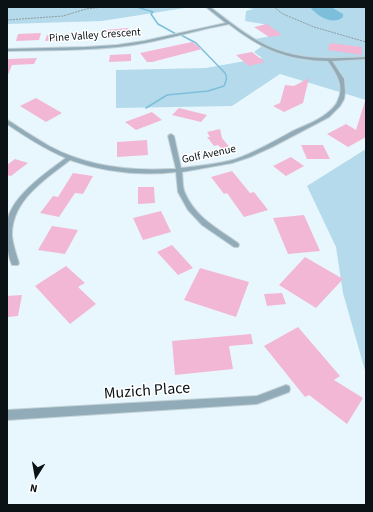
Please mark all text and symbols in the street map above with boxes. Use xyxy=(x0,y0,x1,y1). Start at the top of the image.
street label: Pine Valley Crescent xyxy=(49,26,141,46)
street label: Golf Avenue xyxy=(181,143,237,167)
street label: Muzich Place xyxy=(103,379,191,405)
north arrow xyxy=(16,456,56,496)
text: N xyxy=(29,480,39,496)

